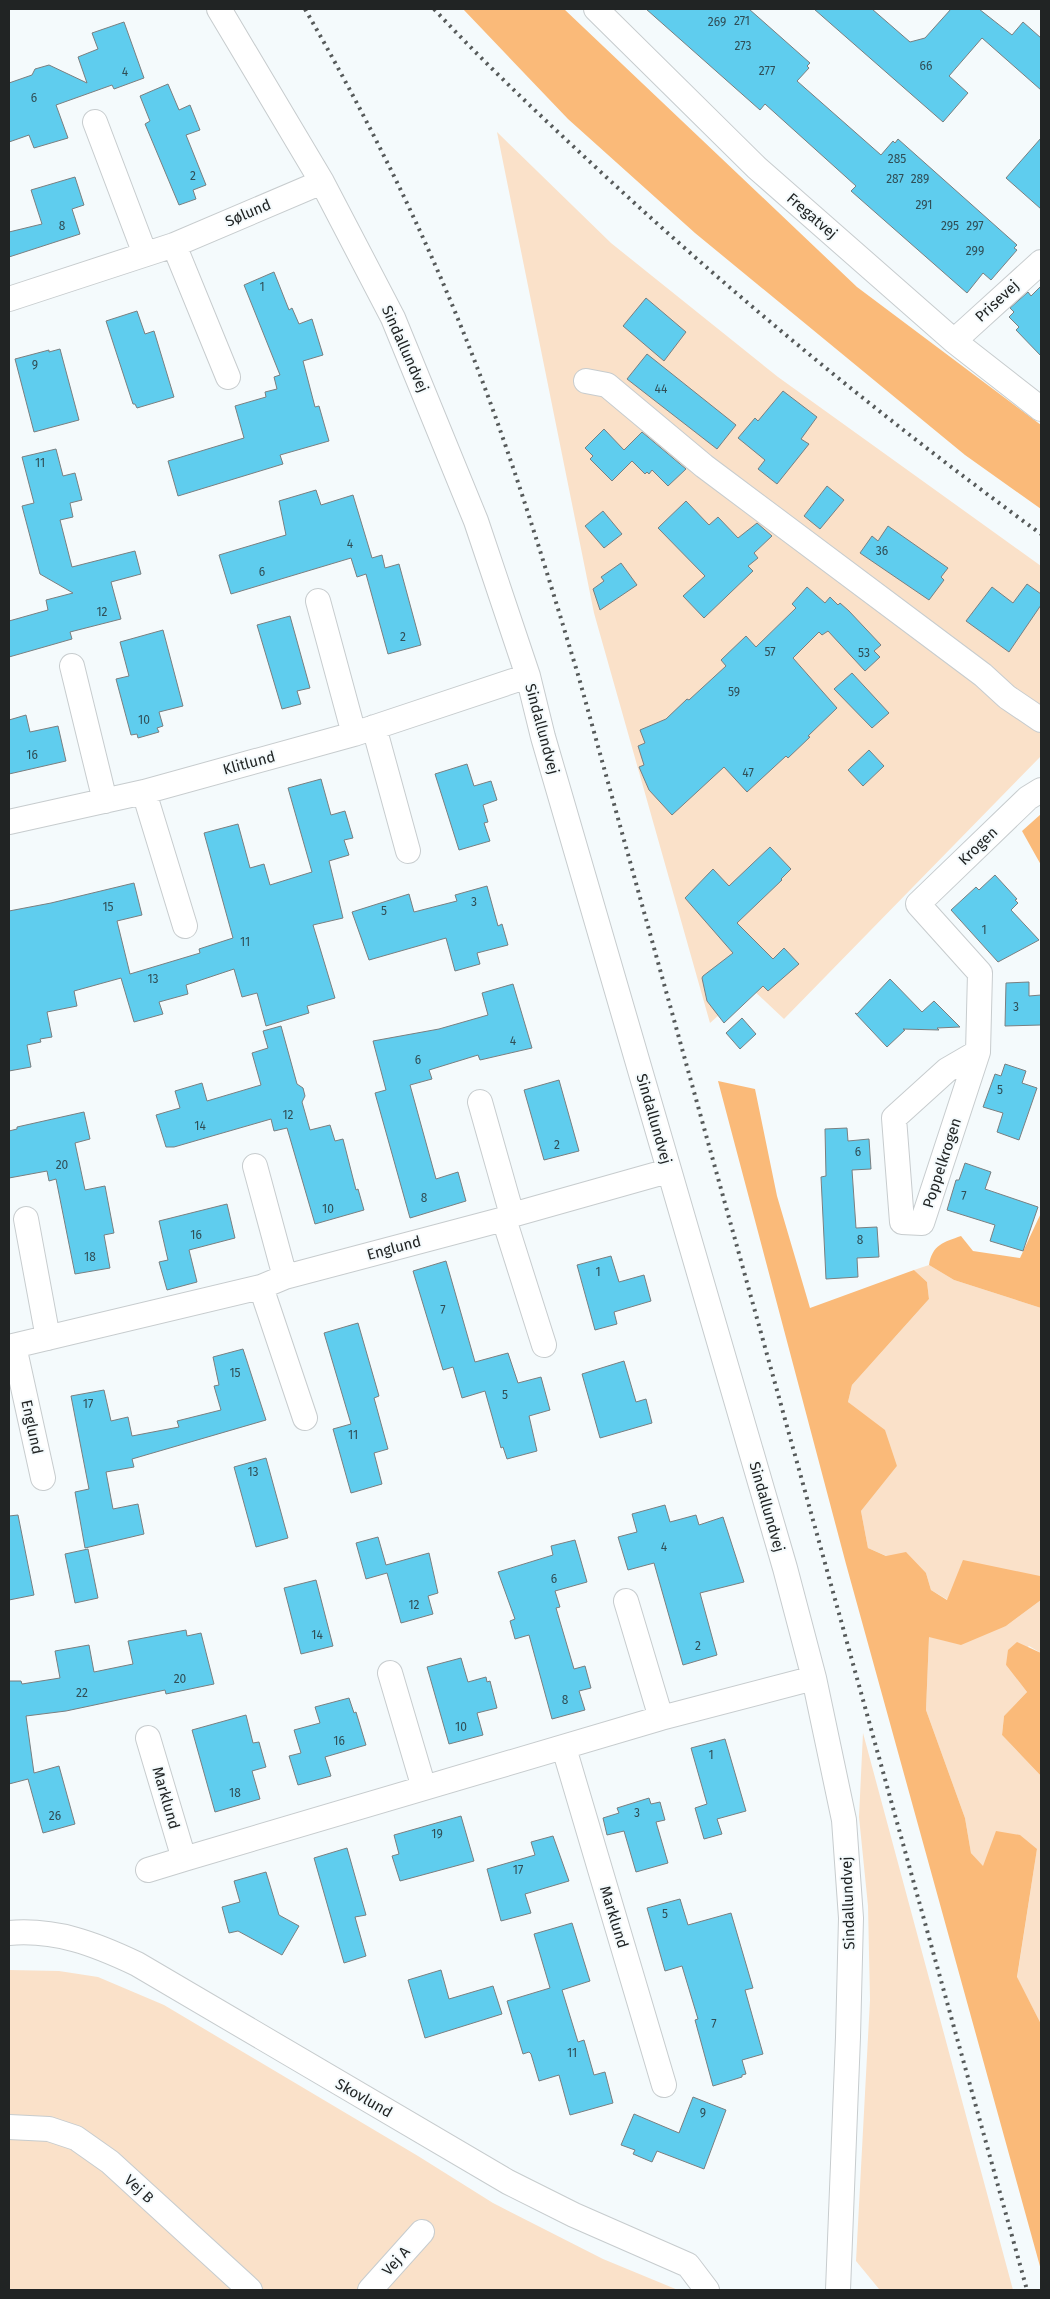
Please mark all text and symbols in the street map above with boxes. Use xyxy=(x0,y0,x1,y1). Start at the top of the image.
house number: 271 xyxy=(734,14,750,28)
house number: 269 xyxy=(708,15,726,29)
house number: 273 xyxy=(734,39,752,53)
house number: 66 xyxy=(920,59,932,73)
house number: 277 xyxy=(759,64,775,78)
house number: 4 xyxy=(122,65,129,79)
house number: 6 xyxy=(31,91,37,105)
house number: 285 xyxy=(888,152,906,166)
house number: 2 xyxy=(190,169,196,183)
house number: 287 xyxy=(886,172,904,186)
house number: 289 xyxy=(911,172,929,186)
street label: Fregatvej xyxy=(783,189,841,243)
street label: Sølund xyxy=(222,195,274,231)
house number: 291 xyxy=(915,198,933,212)
house number: 8 xyxy=(59,219,66,233)
house number: 295 xyxy=(941,219,959,233)
house number: 297 xyxy=(966,219,984,233)
house number: 299 xyxy=(966,244,984,258)
street label: Prisevej xyxy=(971,276,1023,326)
house number: 1 xyxy=(259,280,265,294)
street label: Sindallundvej xyxy=(378,303,432,395)
house number: 9 xyxy=(32,358,38,372)
house number: 44 xyxy=(655,382,668,396)
house number: 11 xyxy=(35,456,45,470)
house number: 4 xyxy=(347,537,354,551)
house number: 36 xyxy=(876,544,888,558)
house number: 6 xyxy=(259,565,265,579)
house number: 12 xyxy=(96,605,108,619)
house number: 2 xyxy=(400,630,406,644)
house number: 57 xyxy=(764,645,776,659)
house number: 53 xyxy=(858,646,870,660)
street label: Sindallundvej xyxy=(521,682,563,776)
house number: 59 xyxy=(728,685,740,699)
house number: 10 xyxy=(138,713,150,727)
street label: Klitlund xyxy=(221,747,277,779)
house number: 16 xyxy=(26,748,38,762)
house number: 47 xyxy=(742,766,754,780)
street label: Krogen xyxy=(955,823,1001,869)
house number: 3 xyxy=(471,895,477,909)
house number: 15 xyxy=(102,900,114,914)
house number: 5 xyxy=(381,904,387,918)
house number: 1 xyxy=(981,923,987,937)
house number: 11 xyxy=(240,935,250,949)
house number: 13 xyxy=(147,972,159,986)
house number: 3 xyxy=(1013,1000,1019,1014)
house number: 4 xyxy=(510,1034,517,1048)
house number: 6 xyxy=(415,1053,421,1067)
street label: Sindallundvej xyxy=(633,1072,675,1166)
house number: 5 xyxy=(997,1083,1003,1097)
house number: 12 xyxy=(282,1108,294,1122)
street label: Poppelkrogen xyxy=(919,1116,965,1210)
house number: 14 xyxy=(194,1119,206,1133)
house number: 2 xyxy=(554,1138,560,1152)
house number: 6 xyxy=(855,1145,861,1159)
house number: 20 xyxy=(56,1158,69,1172)
house number: 7 xyxy=(961,1189,967,1203)
house number: 8 xyxy=(421,1191,428,1205)
house number: 10 xyxy=(322,1202,334,1216)
house number: 16 xyxy=(190,1228,202,1242)
street label: Englund xyxy=(365,1232,423,1264)
house number: 8 xyxy=(857,1233,864,1247)
house number: 18 xyxy=(84,1250,96,1264)
house number: 1 xyxy=(595,1265,601,1279)
house number: 7 xyxy=(440,1303,446,1317)
house number: 15 xyxy=(229,1366,241,1380)
house number: 5 xyxy=(502,1388,508,1402)
house number: 17 xyxy=(83,1397,93,1411)
street label: Englund xyxy=(17,1398,47,1456)
house number: 11 xyxy=(348,1428,358,1442)
street label: Sindallundvej xyxy=(746,1460,788,1554)
house number: 13 xyxy=(247,1465,259,1479)
house number: 4 xyxy=(661,1540,668,1554)
house number: 6 xyxy=(551,1572,557,1586)
house number: 12 xyxy=(408,1598,420,1612)
house number: 14 xyxy=(311,1628,323,1642)
house number: 2 xyxy=(695,1639,701,1653)
house number: 20 xyxy=(174,1672,187,1686)
house number: 22 xyxy=(76,1686,88,1700)
house number: 8 xyxy=(562,1693,569,1707)
house number: 10 xyxy=(455,1720,467,1734)
house number: 16 xyxy=(333,1734,345,1748)
house number: 1 xyxy=(708,1748,714,1762)
street label: Marklund xyxy=(149,1765,183,1831)
house number: 18 xyxy=(229,1786,241,1800)
house number: 3 xyxy=(634,1806,640,1820)
house number: 26 xyxy=(49,1809,61,1823)
house number: 19 xyxy=(431,1827,443,1841)
street label: Sindallundvej xyxy=(837,1856,859,1950)
house number: 17 xyxy=(513,1863,523,1877)
street label: Marklund xyxy=(596,1884,632,1950)
house number: 5 xyxy=(662,1907,668,1921)
house number: 7 xyxy=(711,2017,717,2031)
house number: 11 xyxy=(567,2046,577,2060)
street label: Skovlund xyxy=(332,2075,396,2121)
house number: 9 xyxy=(700,2106,706,2120)
street label: Vej B xyxy=(121,2171,157,2207)
street label: Vej A xyxy=(378,2242,414,2279)

